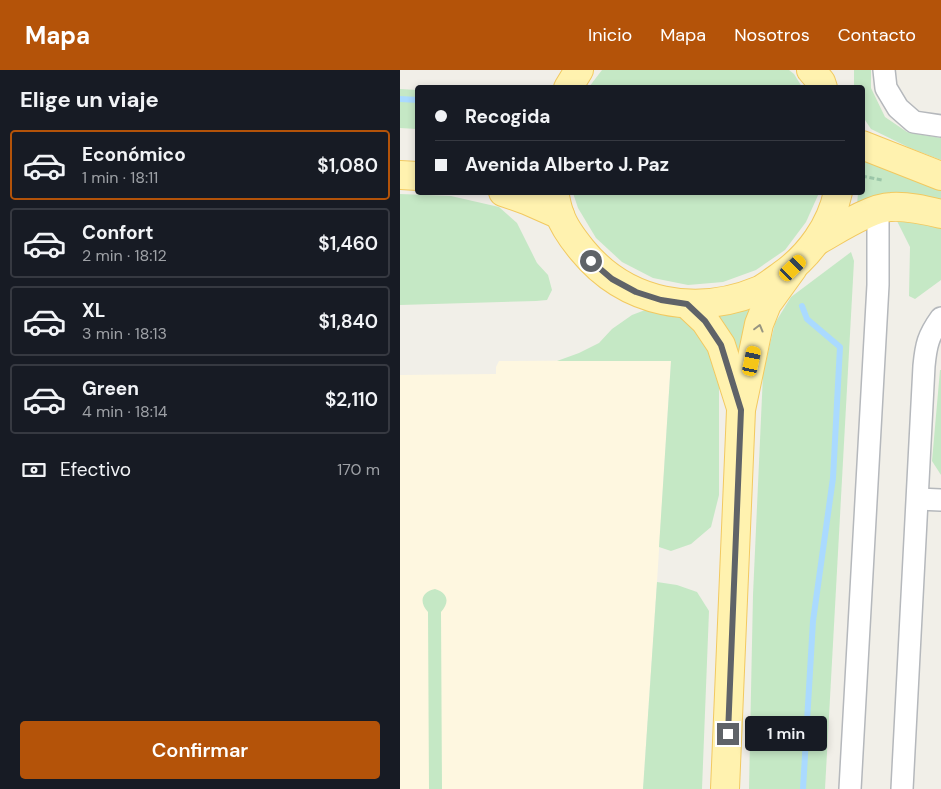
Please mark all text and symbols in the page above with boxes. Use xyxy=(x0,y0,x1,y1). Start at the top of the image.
text: Mapa xyxy=(25,20,90,51)
text: Inicio xyxy=(588,23,632,47)
text: Mapa xyxy=(660,23,706,47)
text: Nosotros xyxy=(734,23,810,47)
text: Contacto xyxy=(838,23,916,47)
text: Elige un viaje xyxy=(20,85,159,114)
text: Recogida xyxy=(465,104,550,129)
text: Económico xyxy=(82,142,186,167)
icon: car xyxy=(22,143,67,188)
text: Avenida Alberto J. Paz xyxy=(465,152,669,177)
text: $1,080 xyxy=(317,153,378,178)
text: 1 min · 18:11 xyxy=(82,167,158,188)
text: Confort xyxy=(82,220,154,245)
icon: car xyxy=(22,221,67,266)
text: $1,460 xyxy=(318,231,378,256)
text: 2 min · 18:12 xyxy=(82,245,167,266)
route start xyxy=(580,250,602,272)
car xyxy=(777,252,809,284)
text: XL xyxy=(82,298,105,323)
icon: car xyxy=(22,299,67,344)
text: $1,840 xyxy=(318,309,378,334)
text: 3 min · 18:13 xyxy=(82,323,167,344)
one-way arrow xyxy=(753,323,764,332)
car xyxy=(741,345,762,377)
text: Green xyxy=(82,376,139,401)
icon: car xyxy=(22,377,67,422)
text: $2,110 xyxy=(325,387,378,412)
text: 4 min · 18:14 xyxy=(82,401,168,422)
icon: cash xyxy=(20,456,48,484)
text: Efectivo xyxy=(60,457,131,482)
text: 170 m xyxy=(337,459,380,480)
callout: 1 min xyxy=(746,716,828,752)
button: Confirmar xyxy=(20,721,380,779)
route end xyxy=(717,723,739,745)
text: 1 min xyxy=(767,723,805,744)

